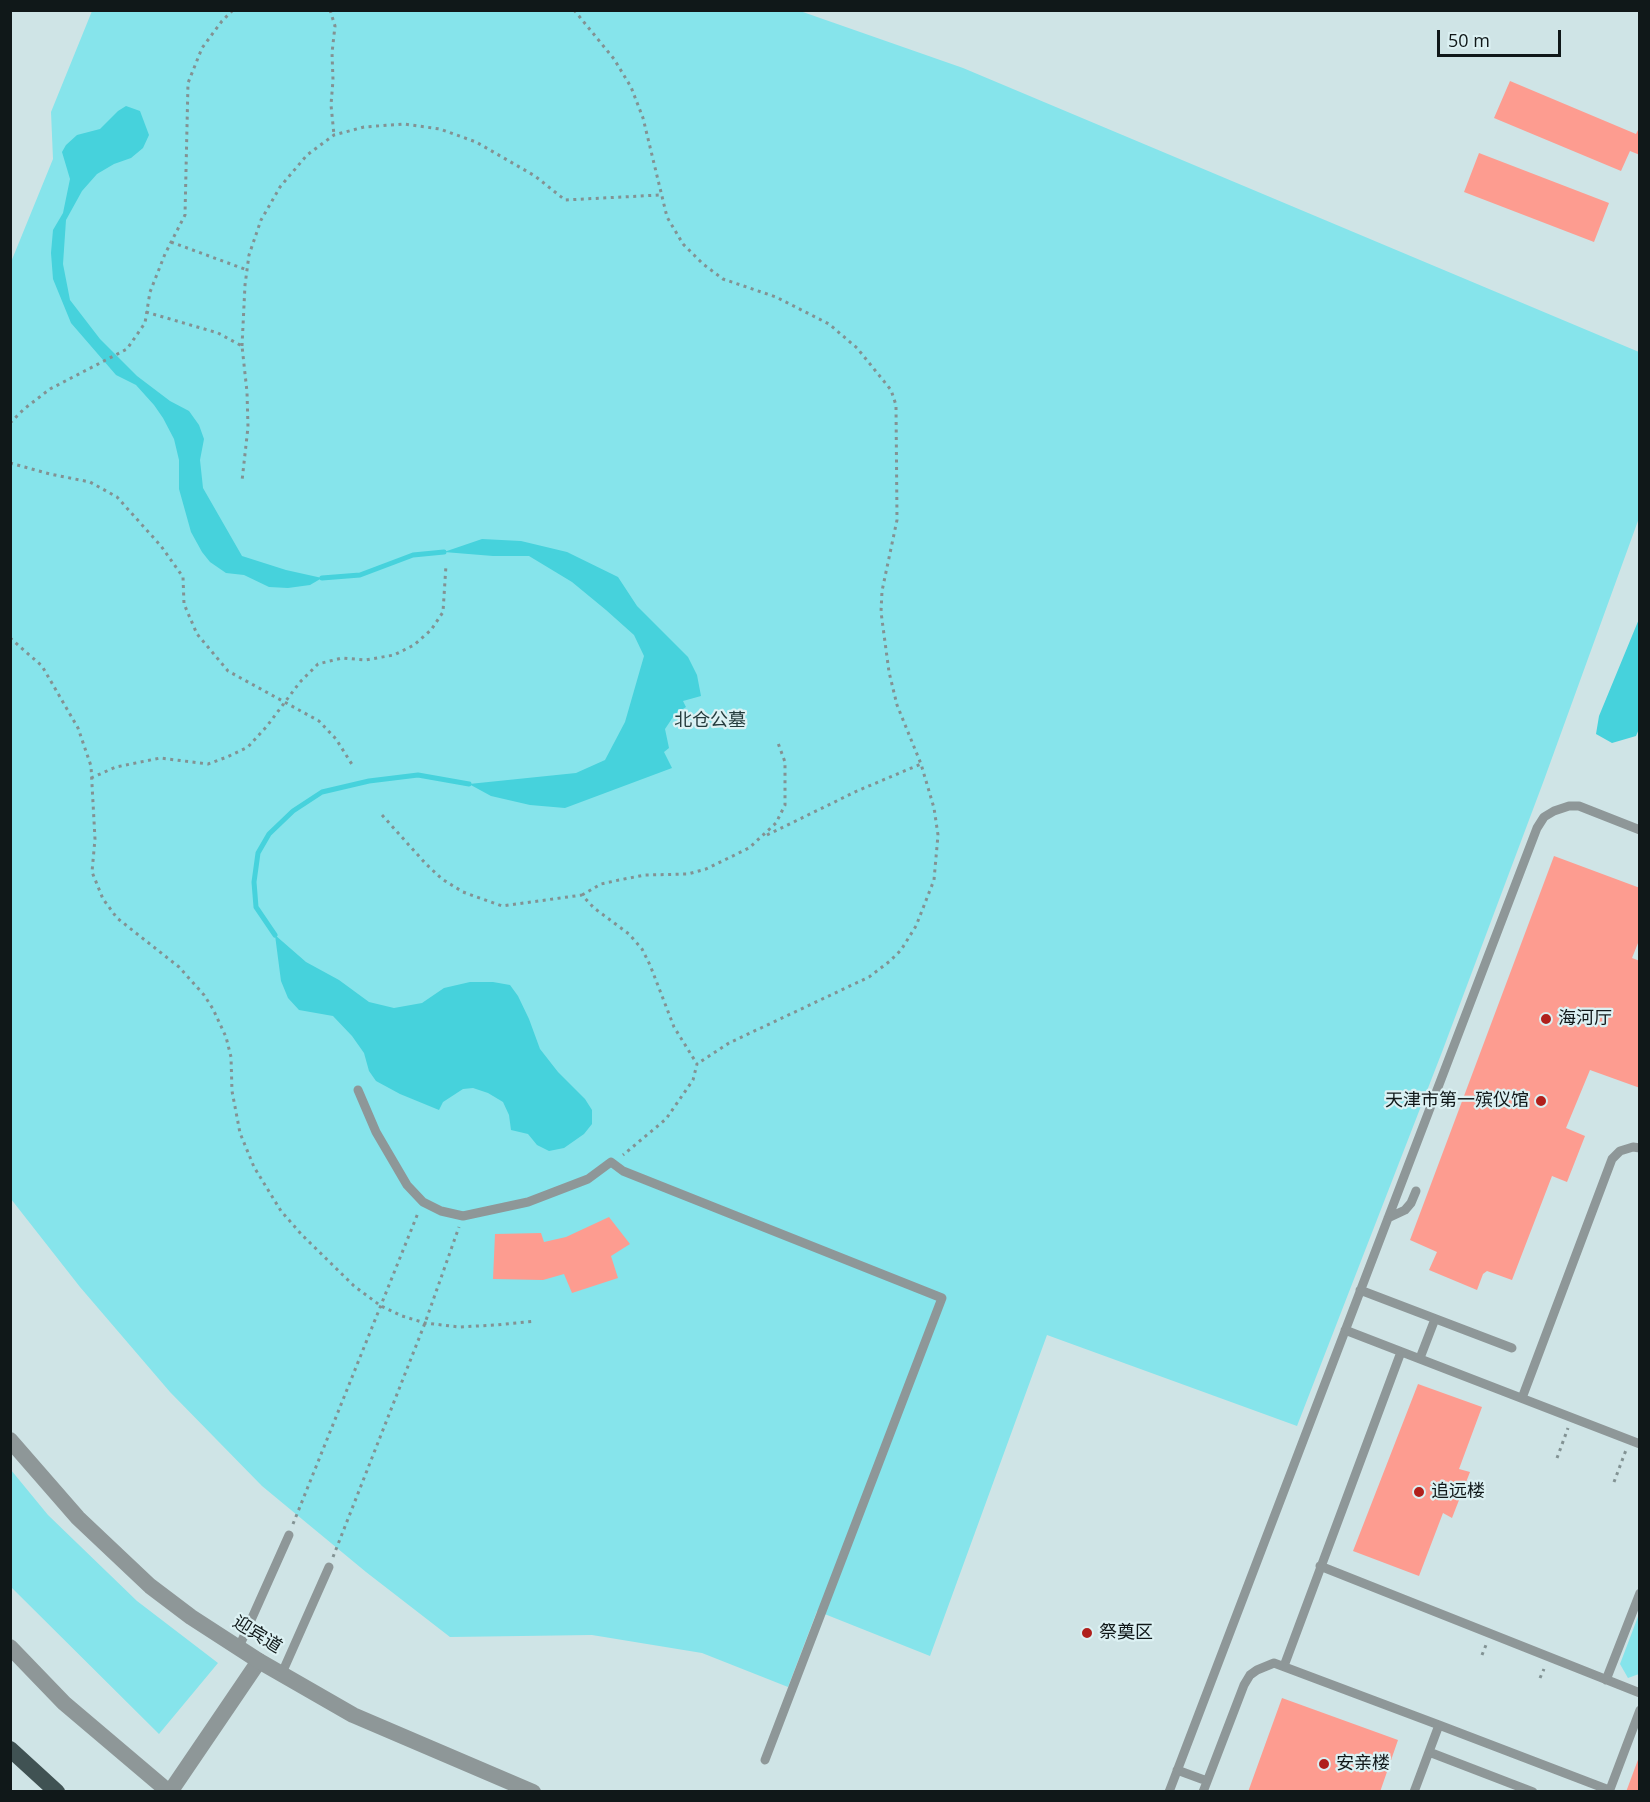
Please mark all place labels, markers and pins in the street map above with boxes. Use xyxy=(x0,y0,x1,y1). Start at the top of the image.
place label: 海河厅 xyxy=(1558,1008,1612,1030)
marker: 海河厅 xyxy=(1539,1012,1553,1026)
place label: 天津市第一殡仪馆 xyxy=(1385,1090,1529,1112)
marker: 天津市第一殡仪馆 xyxy=(1534,1094,1548,1108)
place label: 追远楼 xyxy=(1431,1481,1485,1503)
marker: 追远楼 xyxy=(1412,1485,1426,1499)
place label: 祭奠区 xyxy=(1099,1622,1153,1644)
marker: 祭奠区 xyxy=(1080,1626,1094,1640)
place label: 安亲楼 xyxy=(1336,1753,1390,1775)
marker: 安亲楼 xyxy=(1317,1757,1331,1771)

